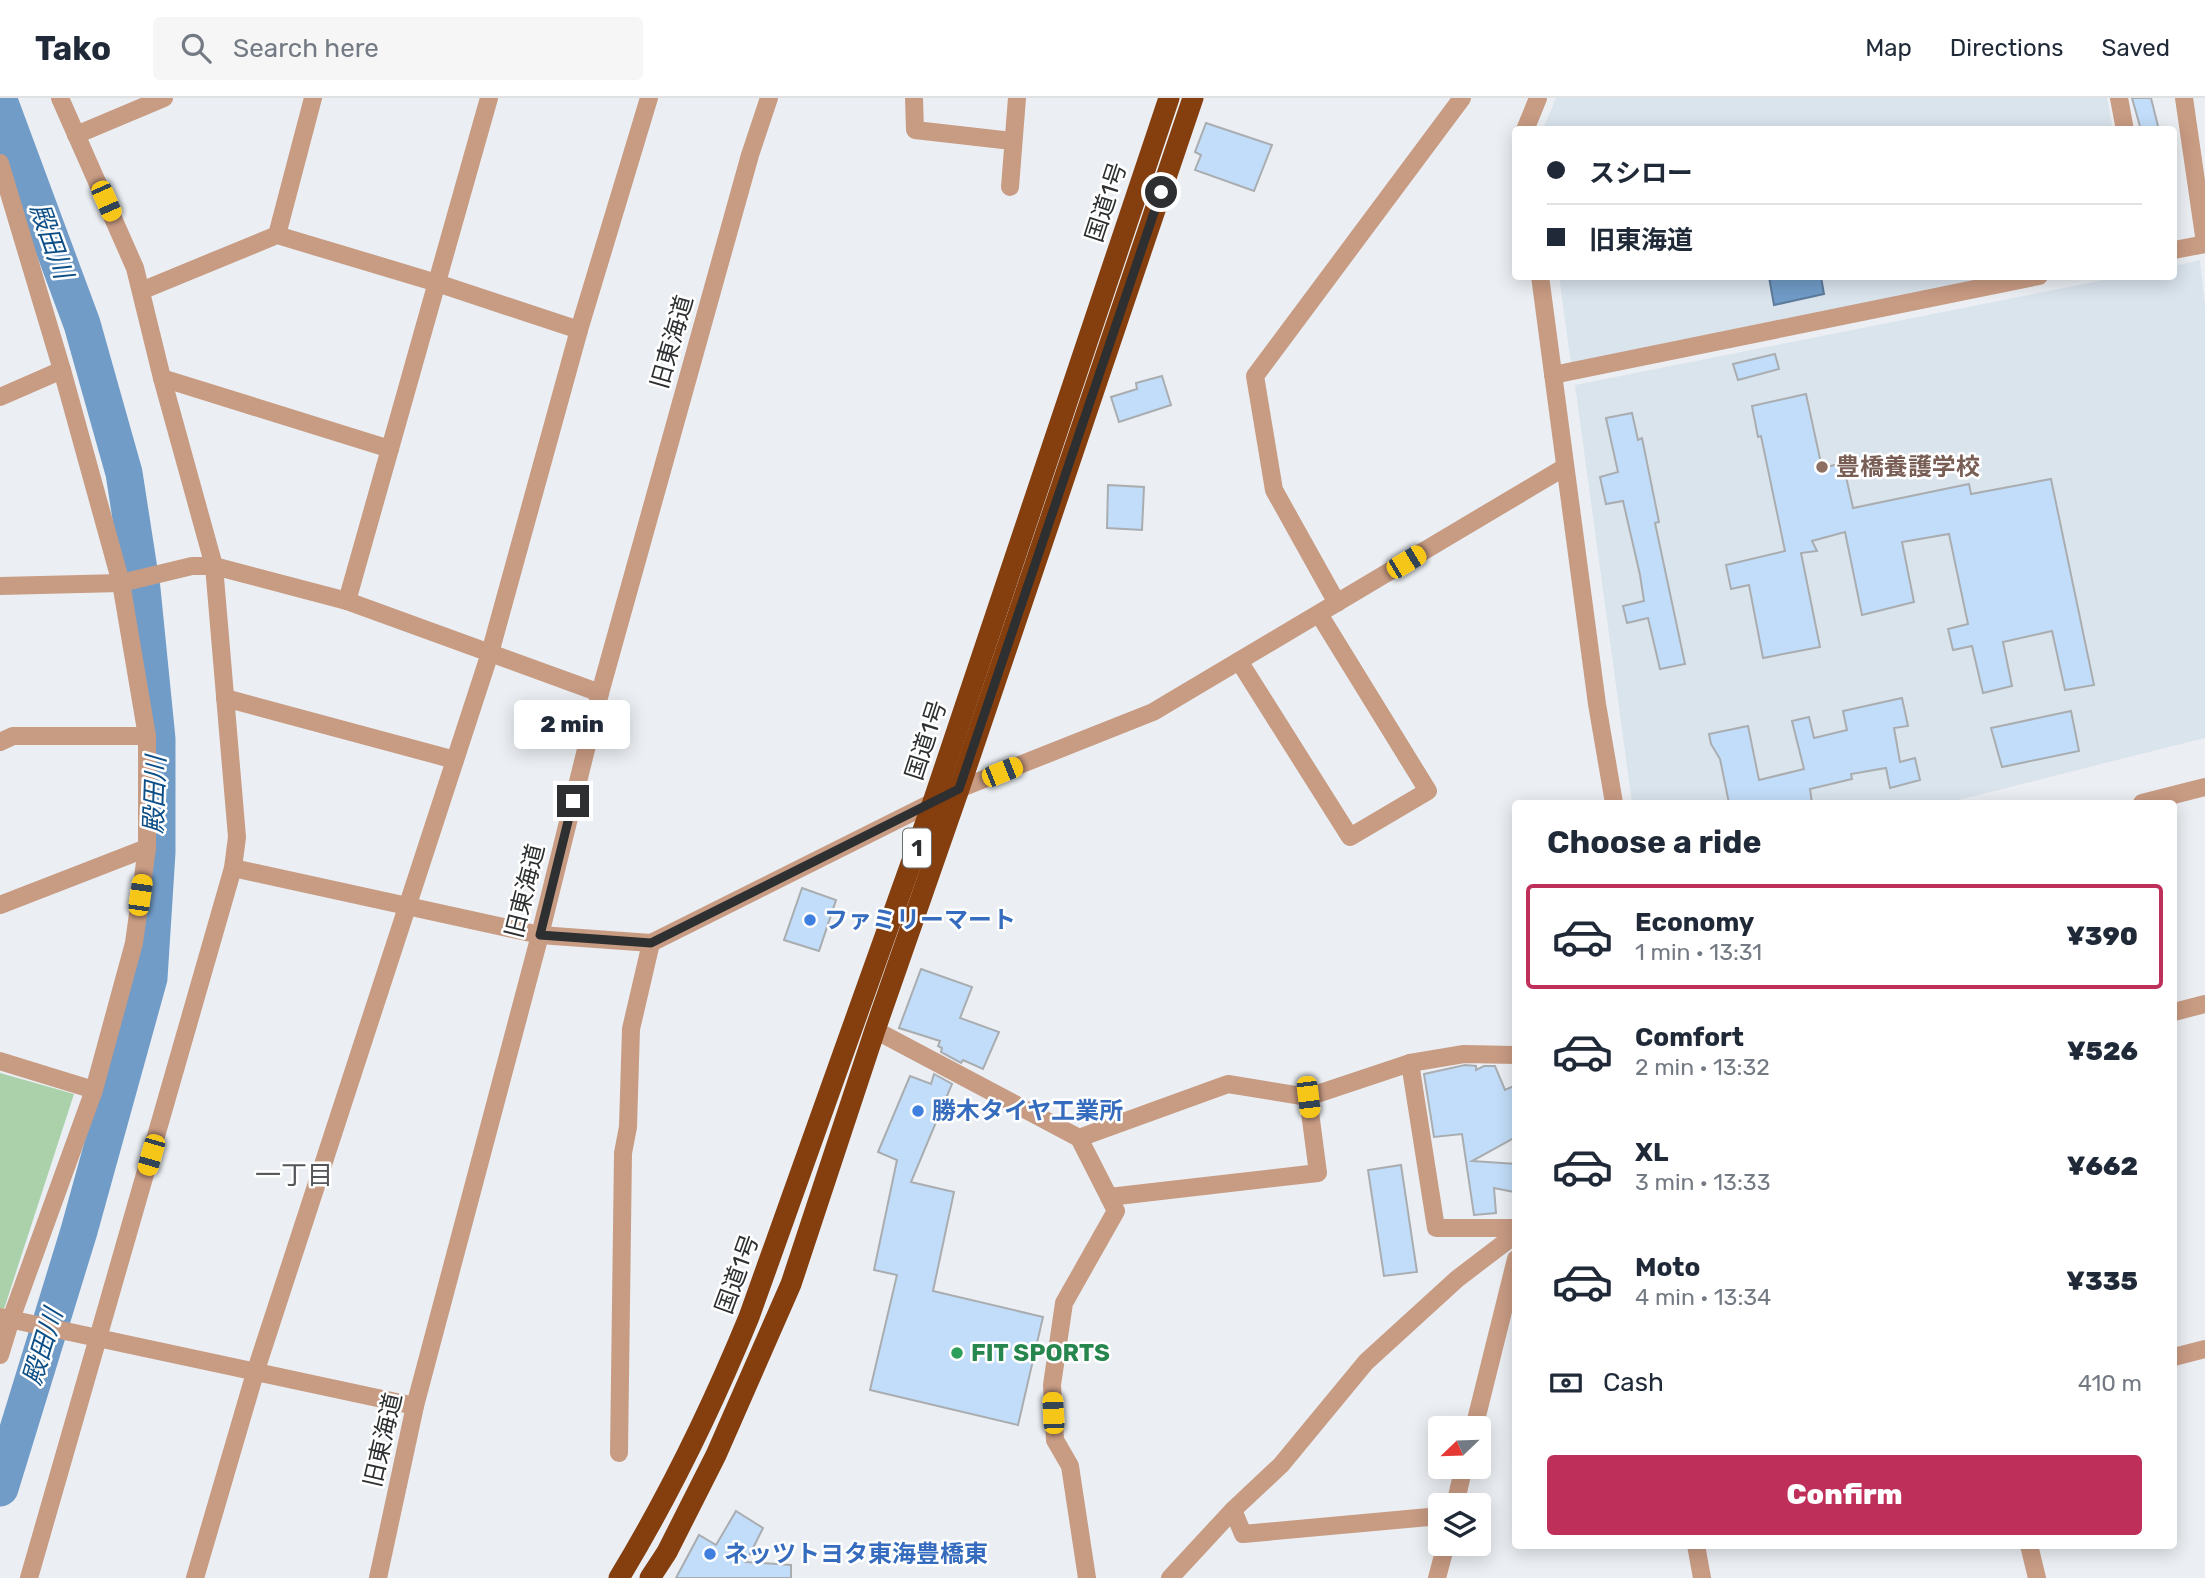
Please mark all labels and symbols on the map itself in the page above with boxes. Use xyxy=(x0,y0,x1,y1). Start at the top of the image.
street label: 国道1号 xyxy=(1080,159,1132,245)
route start xyxy=(1145,176,1177,208)
car xyxy=(88,178,125,224)
water label: 殿田川 xyxy=(23,199,80,286)
street label: 旧東海道 xyxy=(645,292,699,392)
place label: 豊橋養護学校 xyxy=(1836,453,1980,481)
marker: 豊橋養護学校 xyxy=(1814,459,1830,475)
car xyxy=(1383,542,1430,582)
street label: 国道1号 xyxy=(900,697,952,783)
callout: 2 min xyxy=(515,700,631,748)
water label: 殿田川 xyxy=(138,752,172,835)
car xyxy=(979,754,1026,790)
route end xyxy=(557,785,589,817)
road number: 1 xyxy=(903,828,931,868)
street label: 旧東海道 xyxy=(500,841,550,941)
car xyxy=(127,873,154,917)
place label: ファミリーマート xyxy=(824,906,1016,934)
marker: ファミリーマート xyxy=(802,912,818,928)
car xyxy=(1296,1075,1321,1119)
place label: 勝木タイヤ工業所 xyxy=(932,1097,1123,1125)
marker: 勝木タイヤ工業所 xyxy=(910,1103,926,1119)
car xyxy=(136,1132,167,1178)
district label: 一丁目 xyxy=(255,1160,333,1191)
street label: 国道1号 xyxy=(710,1231,764,1317)
water label: 殿田川 xyxy=(17,1302,70,1389)
place label: FIT SPORTS xyxy=(971,1339,1110,1367)
marker: FIT SPORTS xyxy=(949,1345,965,1361)
street label: 旧東海道 xyxy=(359,1390,407,1490)
car xyxy=(1042,1391,1065,1435)
north arrow xyxy=(1428,1416,1491,1479)
place label: ネッツトヨタ東海豊橋東 xyxy=(724,1540,988,1568)
marker: ネッツトヨタ東海豊橋東 xyxy=(702,1546,718,1562)

